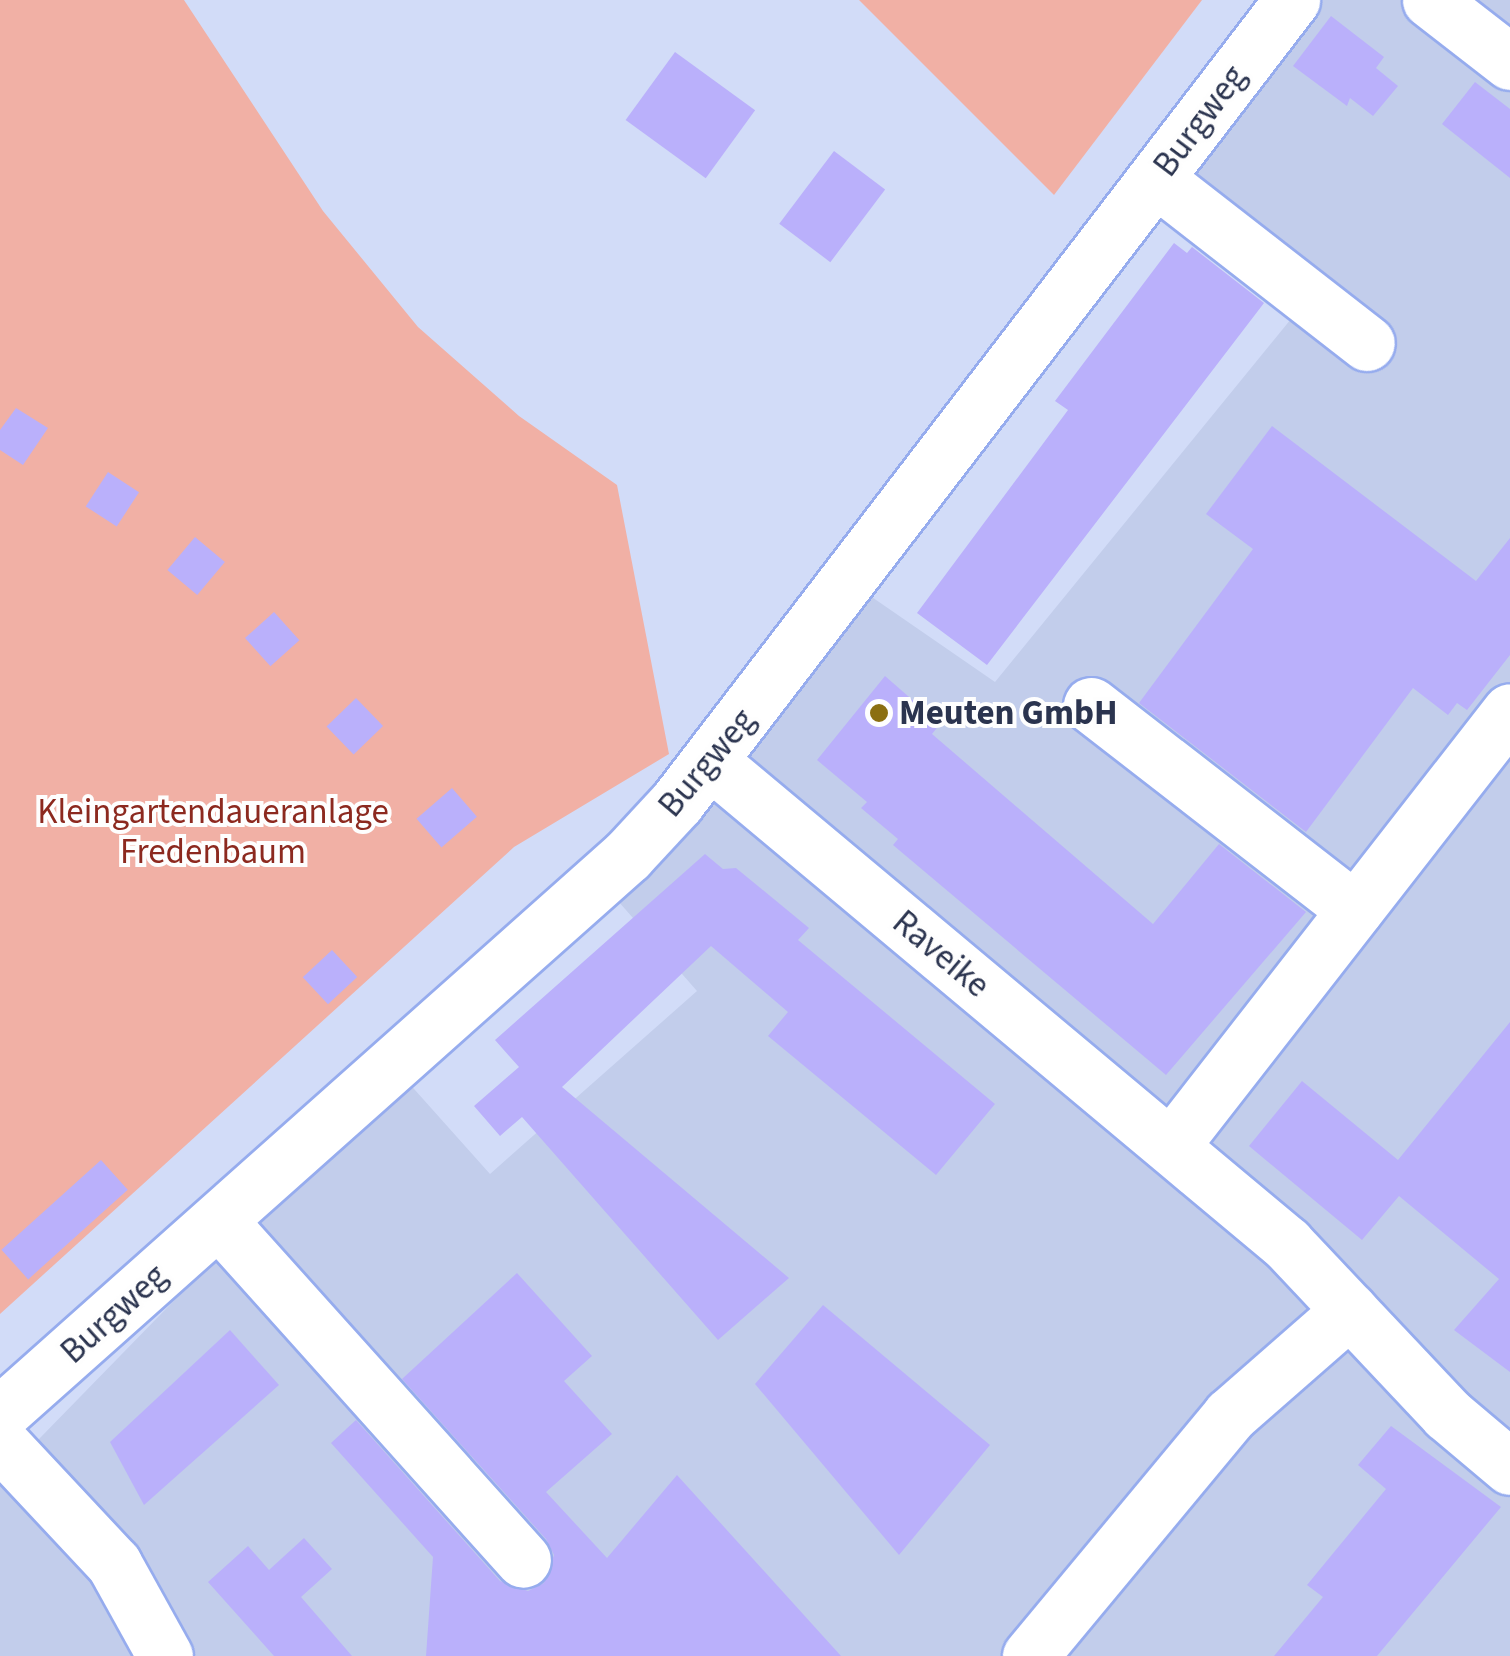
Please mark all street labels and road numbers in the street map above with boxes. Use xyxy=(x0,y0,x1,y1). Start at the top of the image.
street label: Burgweg xyxy=(1145,57,1255,185)
street label: Burgweg xyxy=(650,700,764,826)
street label: Raveike xyxy=(884,901,998,1007)
street label: Burgweg xyxy=(52,1255,176,1373)

